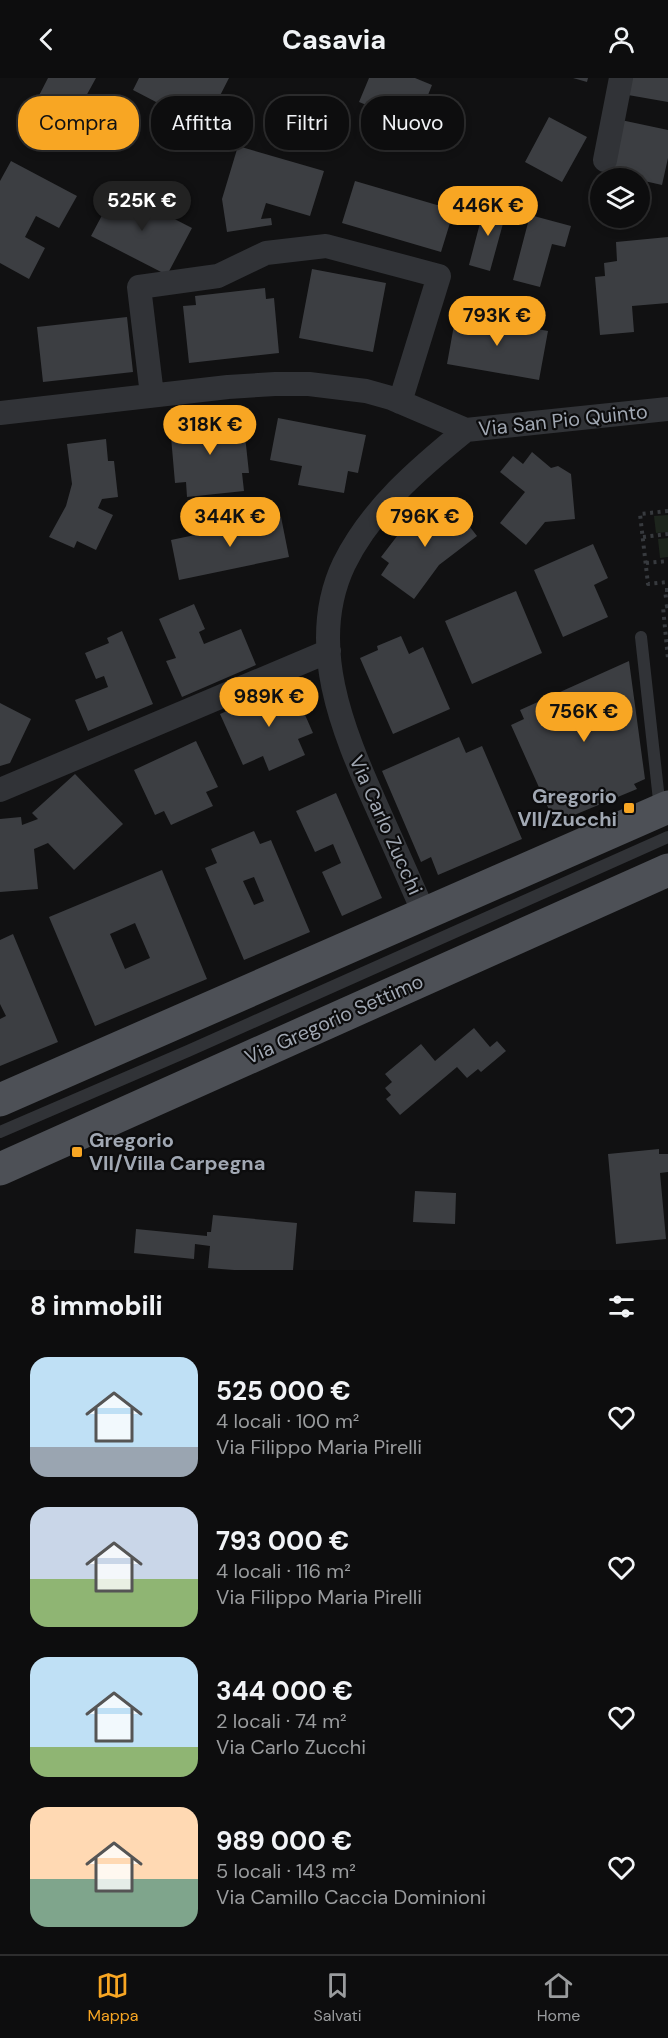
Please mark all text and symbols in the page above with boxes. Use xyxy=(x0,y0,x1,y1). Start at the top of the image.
text: Casavia xyxy=(282,22,386,57)
icon: back xyxy=(30,23,63,56)
icon: person xyxy=(605,23,638,56)
chip: Compra xyxy=(18,96,139,150)
chip: Affitta xyxy=(151,96,253,150)
chip: Filtri xyxy=(265,96,349,150)
chip: Nuovo xyxy=(361,96,464,150)
map controls xyxy=(590,168,650,228)
button: layers xyxy=(590,168,650,228)
pin: 525K € xyxy=(93,181,191,232)
pin: 446K € xyxy=(439,186,537,237)
text: 525K € xyxy=(107,187,177,213)
text: 446K € xyxy=(452,192,524,218)
pin: 793K € xyxy=(448,296,546,347)
text: 793K € xyxy=(463,302,531,328)
street label: Via San Pio Quinto xyxy=(477,398,649,442)
pin: 318K € xyxy=(161,405,259,456)
text: 318K € xyxy=(177,411,243,437)
pin: 344K € xyxy=(181,497,279,548)
pin: 796K € xyxy=(376,497,474,548)
text: 344K € xyxy=(194,503,266,529)
text: 796K € xyxy=(390,503,460,529)
pin: 989K € xyxy=(220,677,318,728)
text: 989K € xyxy=(233,683,305,709)
pin: 756K € xyxy=(535,692,633,743)
text: 756K € xyxy=(550,698,618,724)
street label: Via Carlo Zucchi xyxy=(344,751,428,899)
place label: Gregorio VII/Zucchi xyxy=(517,783,617,832)
marker: Gregorio VII/Zucchi xyxy=(622,801,636,815)
street label: Via Gregorio Settimo xyxy=(241,968,427,1070)
place label: Gregorio VII/Villa Carpegna xyxy=(89,1127,265,1176)
marker: Gregorio VII/Villa Carpegna xyxy=(70,1145,84,1159)
text: 8 immobili xyxy=(30,1289,163,1323)
icon: filters xyxy=(605,1290,638,1323)
text: 525 000 € xyxy=(216,1374,351,1408)
icon: home xyxy=(78,1381,150,1453)
icon: heart xyxy=(605,1401,638,1434)
text: 4 locali · 100 m² xyxy=(216,1408,359,1434)
text: Via Filippo Maria Pirelli xyxy=(216,1434,422,1460)
text: 793 000 € xyxy=(216,1524,349,1558)
icon: home xyxy=(78,1531,150,1603)
icon: heart xyxy=(605,1551,638,1584)
text: 4 locali · 116 m² xyxy=(216,1558,351,1584)
text: Via Filippo Maria Pirelli xyxy=(216,1584,422,1610)
text: 344 000 € xyxy=(216,1674,353,1708)
icon: home xyxy=(78,1681,150,1753)
icon: heart xyxy=(605,1701,638,1734)
text: 2 locali · 74 m² xyxy=(216,1708,347,1734)
text: Via Carlo Zucchi xyxy=(216,1734,366,1760)
text: 989 000 € xyxy=(216,1824,352,1858)
icon: home xyxy=(78,1831,150,1903)
icon: heart xyxy=(605,1851,638,1884)
text: 5 locali · 143 m² xyxy=(216,1858,356,1884)
text: Via Camillo Caccia Dominioni xyxy=(216,1884,486,1910)
tab: Mappa xyxy=(88,1969,138,2026)
tab: Salvati xyxy=(313,1969,362,2026)
tab: Home xyxy=(537,1969,580,2026)

